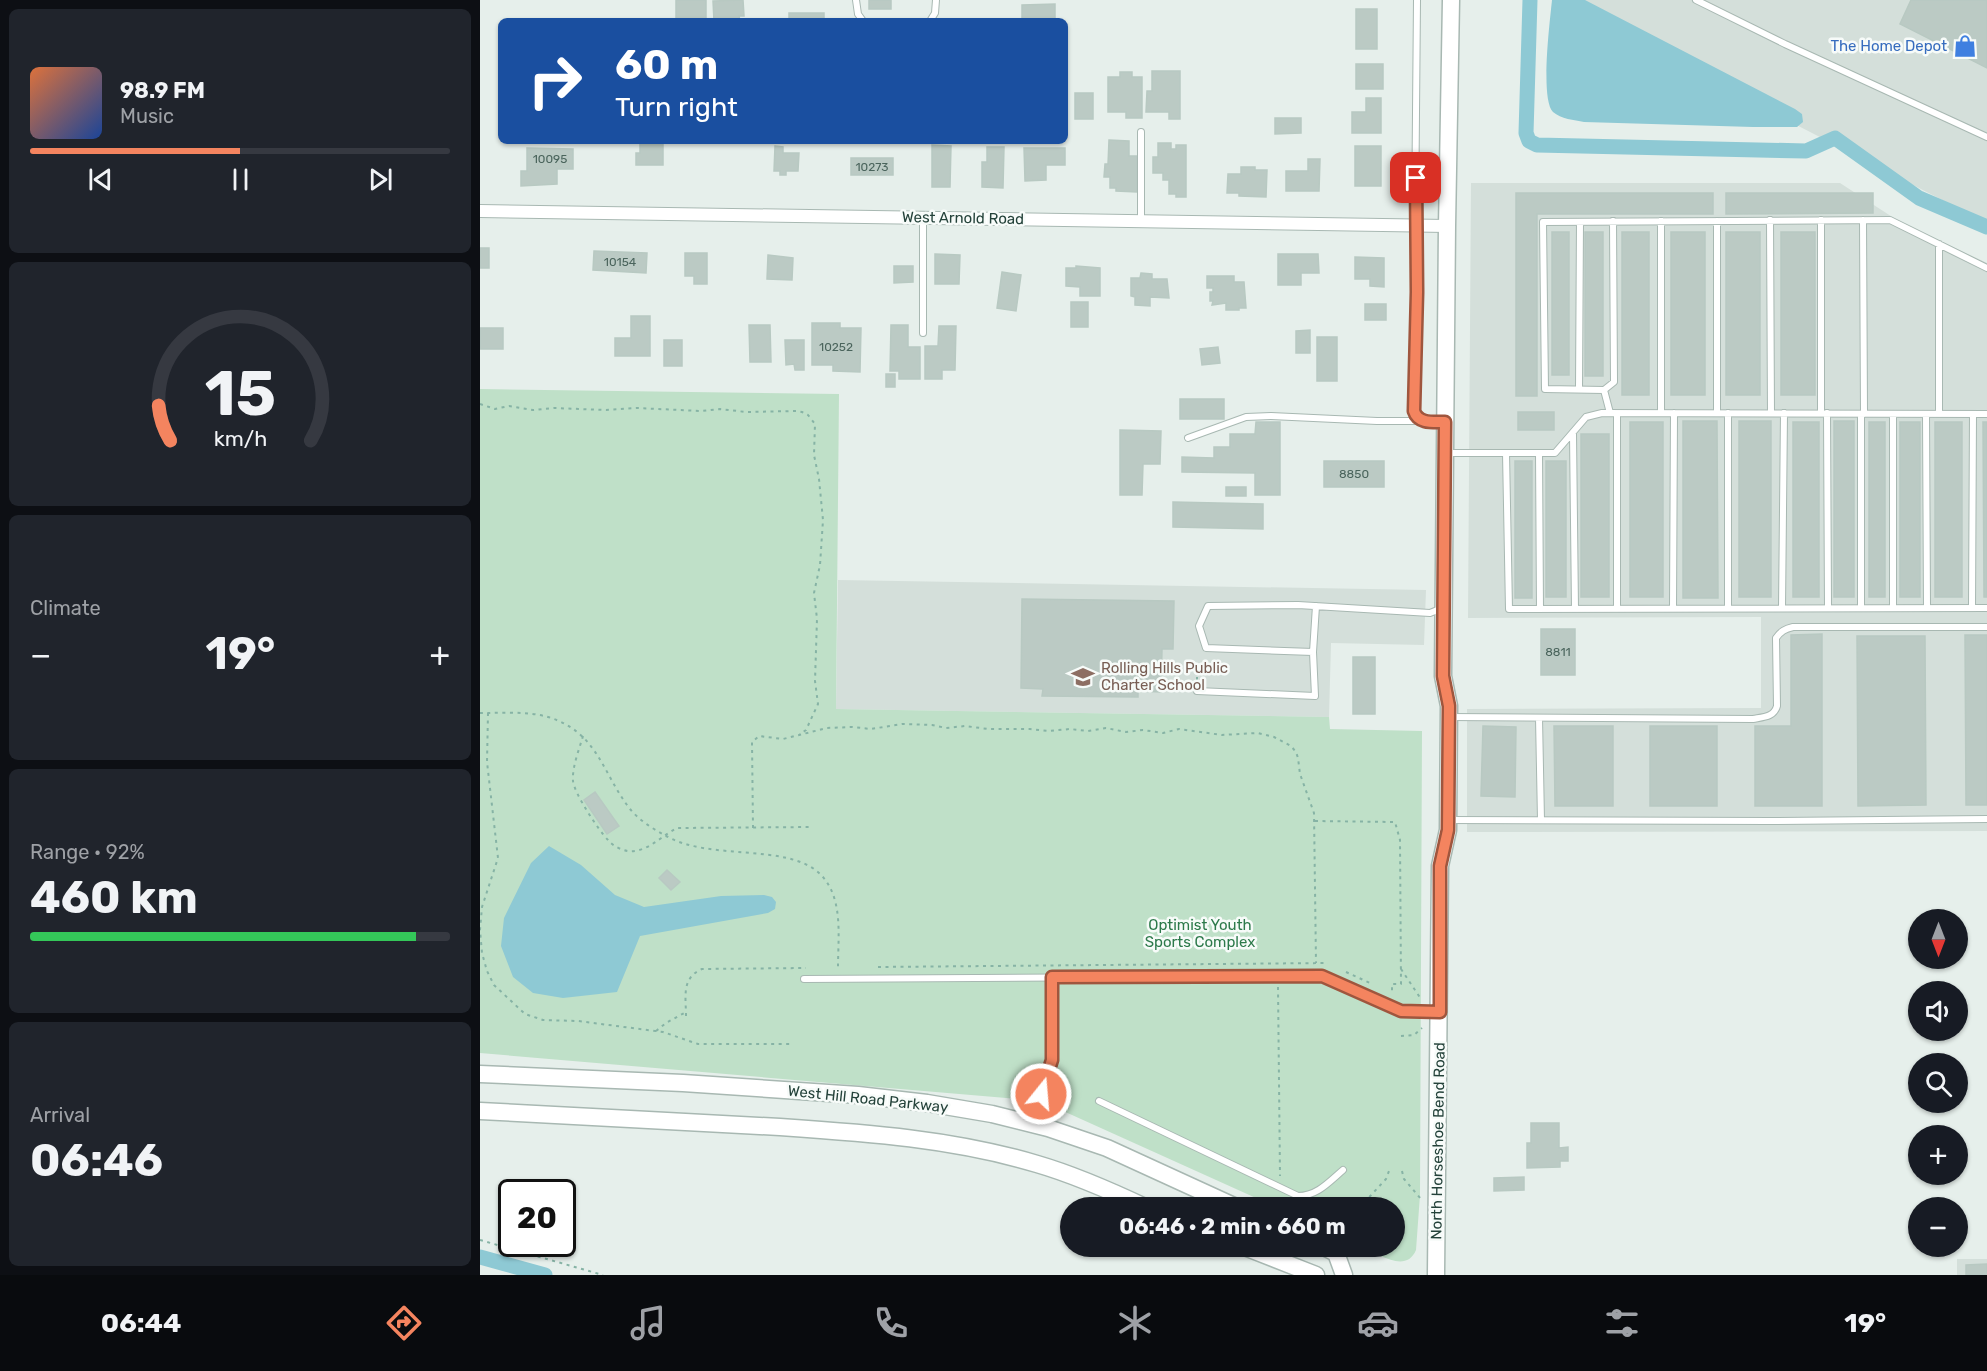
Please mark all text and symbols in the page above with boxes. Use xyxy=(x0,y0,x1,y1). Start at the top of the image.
shop icon: The Home Depot xyxy=(1952,33,1978,59)
place label: The Home Depot xyxy=(1831,37,1947,55)
text: 60 m xyxy=(615,40,718,90)
icon: right xyxy=(516,42,594,120)
text: 98.9 FM xyxy=(120,77,205,104)
text: Turn right xyxy=(615,91,738,123)
text: Music xyxy=(120,104,174,128)
house number: 10095 xyxy=(533,152,567,166)
pin xyxy=(1390,152,1441,203)
house number: 10273 xyxy=(855,160,889,174)
icon: arrive xyxy=(1399,161,1432,194)
icon: previous xyxy=(84,163,117,196)
icon: pause xyxy=(224,163,257,196)
icon: next xyxy=(364,163,397,196)
street label: West Arnold Road xyxy=(902,208,1024,228)
house number: 10154 xyxy=(604,255,637,269)
house number: 10252 xyxy=(819,340,853,354)
text: 15 xyxy=(204,357,276,431)
text: km/h xyxy=(213,427,267,452)
house number: 8850 xyxy=(1339,467,1369,481)
text: Climate xyxy=(30,596,101,620)
text: 19° xyxy=(206,627,275,680)
text: − xyxy=(30,635,51,674)
text: + xyxy=(429,635,450,674)
house number: 8811 xyxy=(1545,645,1571,659)
place label: Rolling Hills Public Charter School xyxy=(1101,659,1228,694)
school or university icon: Rolling Hills Public Charter School xyxy=(1070,664,1096,690)
text: Range · 92% xyxy=(30,840,145,864)
text: 460 km xyxy=(30,871,198,924)
north arrow xyxy=(1908,909,1968,969)
map controls xyxy=(1908,909,1968,1257)
park label: Optimist Youth Sports Complex xyxy=(1145,916,1255,951)
button: sound xyxy=(1908,981,1968,1041)
street label: North Horseshoe Bend Road xyxy=(1427,1042,1449,1240)
button: search xyxy=(1908,1053,1968,1113)
position arrow xyxy=(1009,1062,1073,1126)
street label: West Hill Road Parkway xyxy=(787,1082,949,1116)
text: Arrival xyxy=(30,1103,90,1127)
button: + xyxy=(1908,1125,1968,1185)
text: 06:46 xyxy=(30,1134,163,1187)
speed limit sign: 20 xyxy=(498,1179,576,1257)
button: − xyxy=(1908,1197,1968,1257)
text: 06:46 · 2 min · 660 m xyxy=(1119,1213,1346,1240)
icon: directions xyxy=(383,1302,425,1344)
icon: music xyxy=(627,1302,669,1344)
icon: phone xyxy=(870,1302,912,1344)
icon: climate xyxy=(1114,1302,1156,1344)
icon: car xyxy=(1357,1302,1399,1344)
icon: filters xyxy=(1601,1302,1643,1344)
text: 06:44 xyxy=(101,1307,181,1339)
text: 19° xyxy=(1844,1307,1886,1339)

